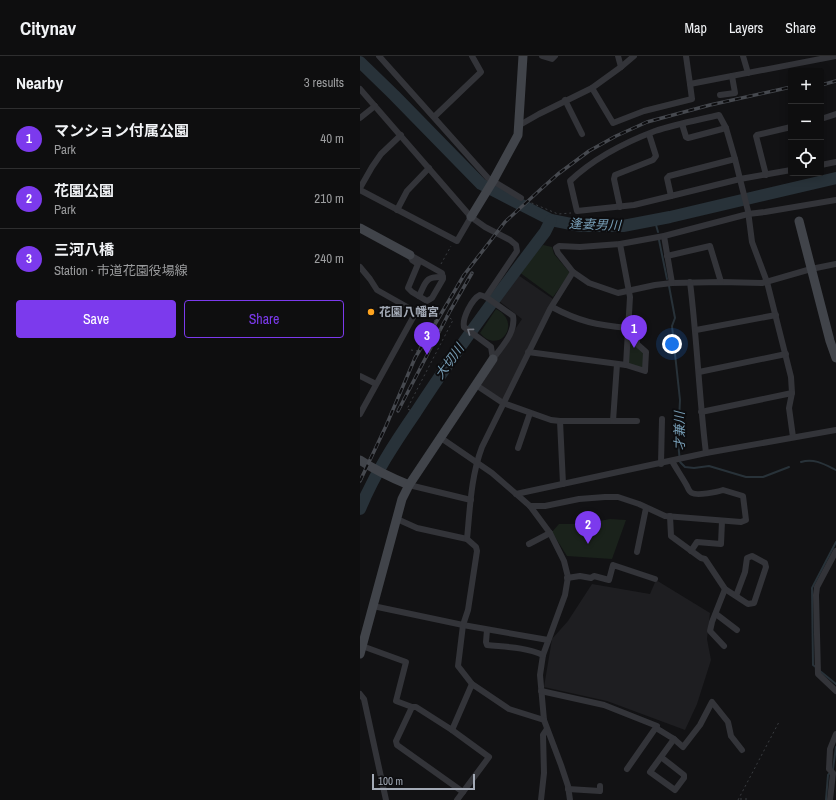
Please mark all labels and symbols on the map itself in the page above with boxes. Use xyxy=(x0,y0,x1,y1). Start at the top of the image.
water label: 逢妻男川 xyxy=(569,215,623,234)
place label: 花園八幡宮 xyxy=(379,304,439,320)
marker: 花園八幡宮 xyxy=(366,307,376,317)
pin: 1 xyxy=(621,315,647,348)
pin: 3 xyxy=(414,322,440,355)
one-way arrow xyxy=(467,329,474,336)
your location xyxy=(662,334,682,354)
water label: 大切川 xyxy=(431,339,469,382)
water label: 才兼川 xyxy=(671,410,688,451)
pin: 2 xyxy=(575,511,601,544)
scale bar xyxy=(372,772,475,791)

